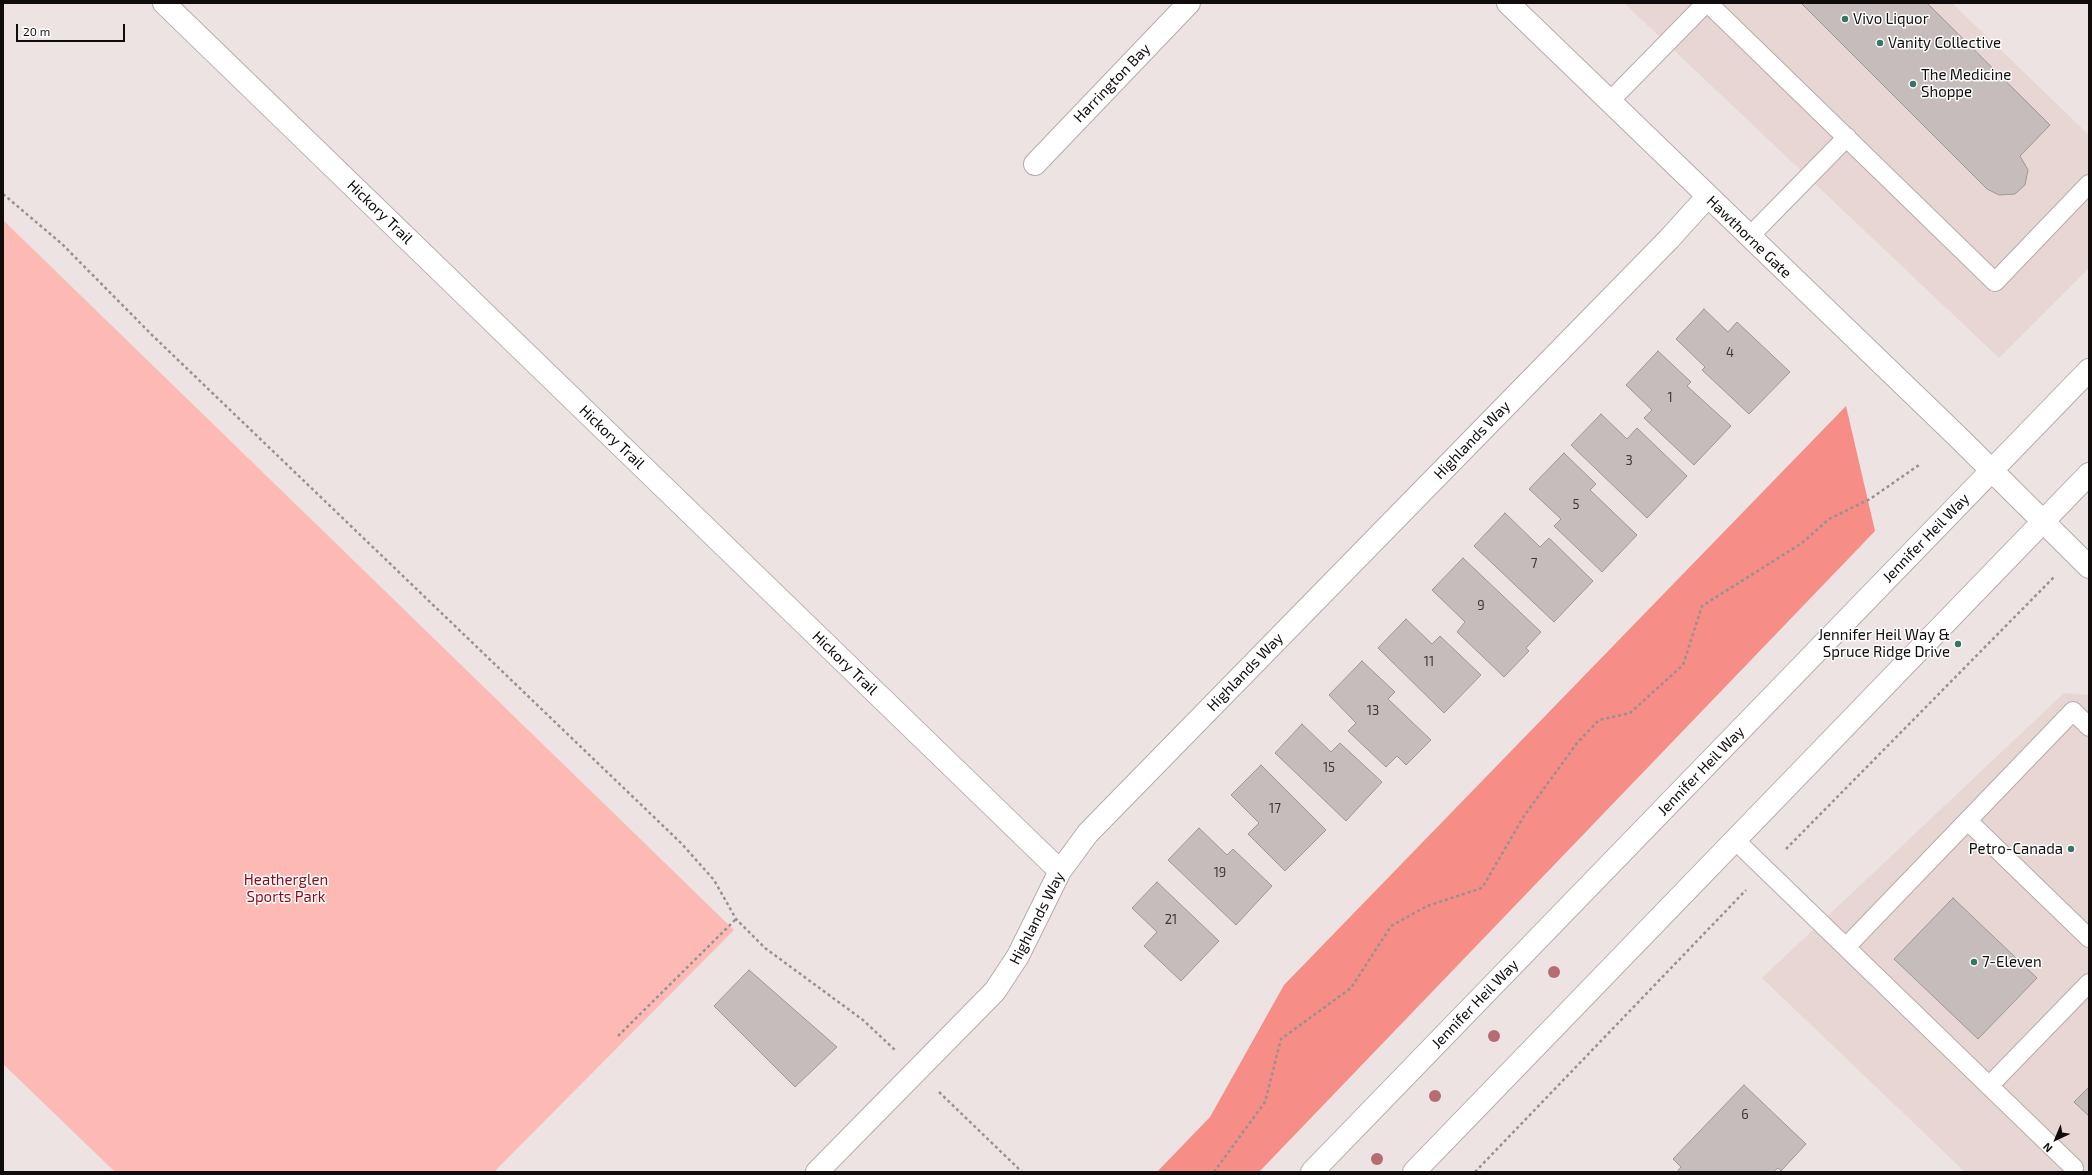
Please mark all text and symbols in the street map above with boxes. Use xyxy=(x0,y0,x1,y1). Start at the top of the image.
place label: Vivo Liquor xyxy=(1853,10,1929,28)
marker: Vivo Liquor xyxy=(1840,14,1850,24)
scale bar xyxy=(18,16,127,42)
text: 20 m xyxy=(23,24,50,38)
place label: Vanity Collective xyxy=(1888,34,2001,52)
marker: Vanity Collective xyxy=(1875,38,1885,48)
street label: Harrington Bay xyxy=(1070,40,1154,126)
place label: The Medicine Shoppe xyxy=(1921,66,2011,101)
marker: The Medicine Shoppe xyxy=(1908,79,1918,89)
street label: Hickory Trail xyxy=(344,176,416,248)
street label: Hawthorne Gate xyxy=(1703,192,1795,282)
house number: 4 xyxy=(1726,345,1734,361)
house number: 1 xyxy=(1667,390,1673,406)
street label: Highlands Way xyxy=(1430,397,1514,483)
street label: Hickory Trail xyxy=(576,401,648,473)
house number: 3 xyxy=(1625,453,1633,469)
street label: Jennifer Heil Way xyxy=(1879,490,1973,586)
house number: 5 xyxy=(1573,497,1579,513)
house number: 7 xyxy=(1531,556,1537,572)
house number: 9 xyxy=(1477,598,1485,614)
place label: Jennifer Heil Way & Spruce Ridge Drive xyxy=(1818,626,1950,661)
street label: Hickory Trail xyxy=(809,627,881,699)
street label: Highlands Way xyxy=(1203,629,1287,715)
marker: Jennifer Heil Way & Spruce Ridge Drive xyxy=(1953,639,1963,649)
house number: 11 xyxy=(1424,654,1434,670)
house number: 13 xyxy=(1367,703,1379,719)
street label: Jennifer Heil Way xyxy=(1654,723,1748,819)
house number: 15 xyxy=(1323,760,1335,776)
house number: 17 xyxy=(1269,801,1281,817)
place label: Petro-Canada xyxy=(1969,840,2063,858)
marker: Petro-Canada xyxy=(2066,844,2076,854)
house number: 19 xyxy=(1214,865,1226,881)
street label: Highlands Way xyxy=(1006,868,1068,968)
park label: Heatherglen Sports Park xyxy=(244,871,328,906)
house number: 21 xyxy=(1165,912,1177,928)
place label: 7-Eleven xyxy=(1982,953,2042,971)
street label: Jennifer Heil Way xyxy=(1428,956,1522,1052)
marker: 7-Eleven xyxy=(1969,957,1979,967)
house number: 6 xyxy=(1741,1107,1749,1123)
north arrow xyxy=(2036,1119,2076,1159)
text: N xyxy=(2040,1141,2055,1155)

